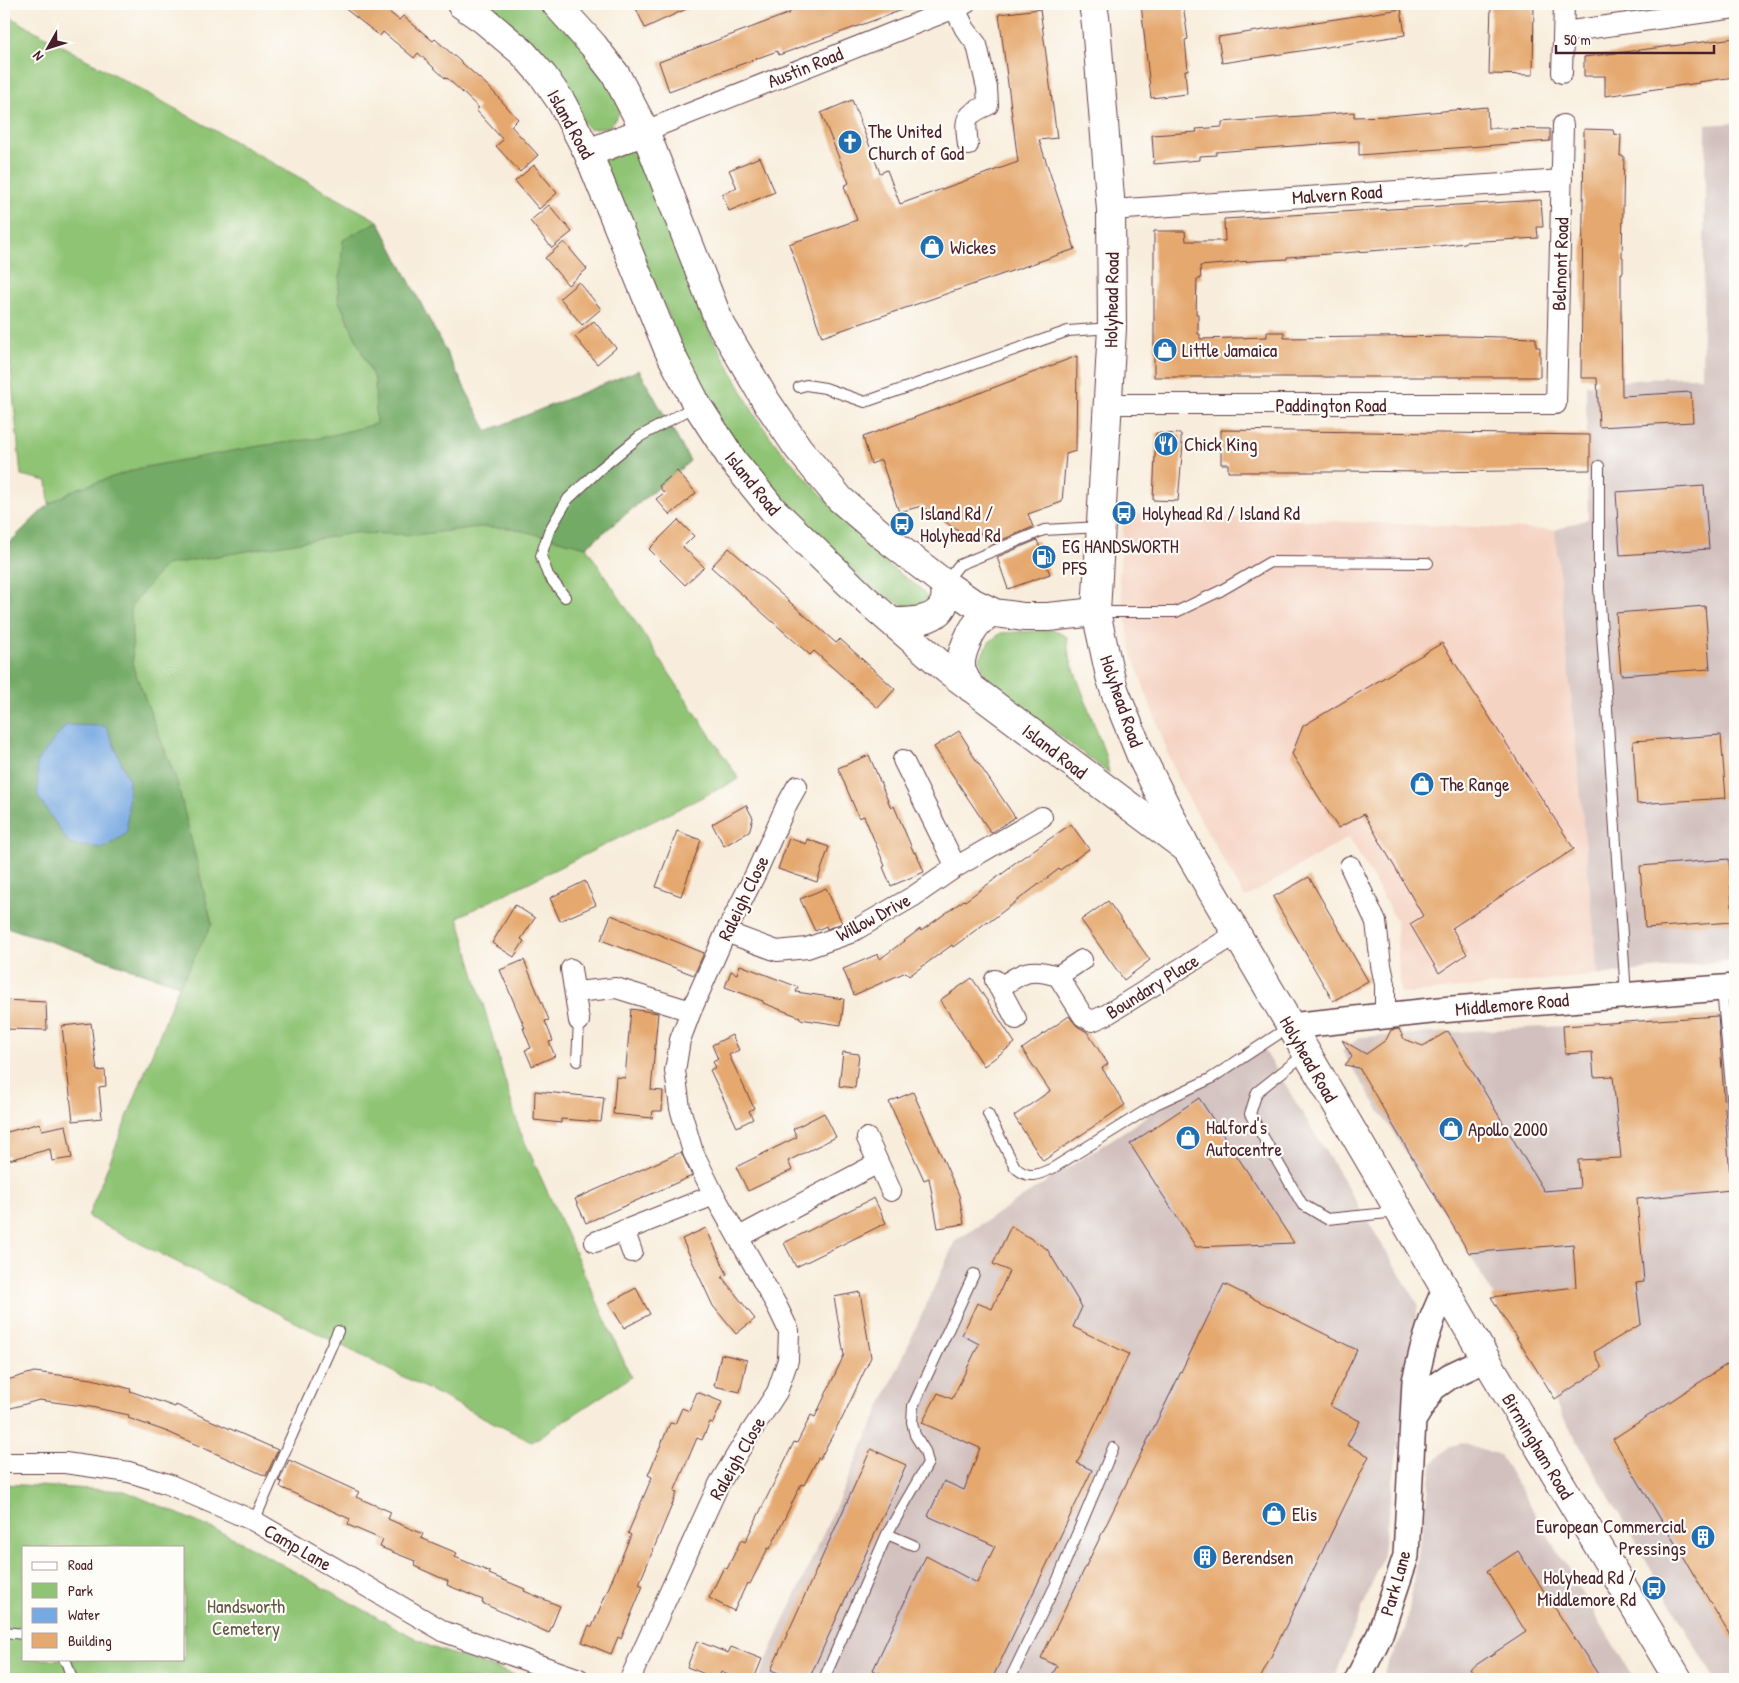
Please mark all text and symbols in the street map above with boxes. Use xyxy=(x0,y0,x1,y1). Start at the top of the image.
north arrow xyxy=(22,22,72,72)
scale bar xyxy=(1556,22,1714,54)
text: 50 m xyxy=(1564,29,1591,50)
street label: Austin Road xyxy=(763,40,847,94)
text: N xyxy=(27,47,47,65)
street label: Island Road xyxy=(541,85,601,164)
place label: The United Church of God xyxy=(868,118,965,166)
church icon: The United Church of God xyxy=(837,129,863,155)
street label: Malvern Road xyxy=(1291,178,1384,210)
street label: Belmont Road xyxy=(1545,216,1575,311)
shop icon: Wickes xyxy=(919,234,945,260)
place label: Wickes xyxy=(950,234,996,260)
street label: Holyhead Road xyxy=(1097,251,1125,348)
shop icon: Little Jamaica xyxy=(1152,337,1178,363)
place label: Little Jamaica xyxy=(1182,337,1278,363)
street label: Paddington Road xyxy=(1276,392,1387,418)
restaurant icon: Chick King xyxy=(1153,431,1179,457)
place label: Chick King xyxy=(1184,431,1258,457)
street label: Island Road xyxy=(719,445,787,521)
place label: Island Rd / Holyhead Rd xyxy=(920,500,1001,548)
bus stop icon: Holyhead Rd / Island Rd xyxy=(1111,500,1137,526)
place label: Holyhead Rd / Island Rd xyxy=(1142,500,1300,526)
bus stop icon: Island Rd / Holyhead Rd xyxy=(889,511,915,537)
place label: EG HANDSWORTH PFS xyxy=(1062,533,1179,581)
fuel station icon: EG HANDSWORTH PFS xyxy=(1031,544,1057,570)
street label: Holyhead Road xyxy=(1094,652,1150,751)
street label: Island Road xyxy=(1017,717,1093,785)
shop icon: The Range xyxy=(1409,771,1435,797)
place label: The Range xyxy=(1440,771,1510,797)
street label: Raleigh Close xyxy=(711,851,775,945)
street label: Willow Drive xyxy=(831,886,915,947)
street label: Boundary Place xyxy=(1101,947,1204,1025)
street label: Middlemore Road xyxy=(1454,986,1570,1022)
street label: Holyhead Road xyxy=(1274,1011,1344,1107)
place label: Halford's Autocentre xyxy=(1206,1114,1282,1162)
shop icon: Apollo 2000 xyxy=(1438,1116,1464,1142)
place label: Apollo 2000 xyxy=(1468,1116,1548,1142)
shop icon: Halford's Autocentre xyxy=(1175,1125,1201,1151)
street label: Birmingham Road xyxy=(1496,1388,1580,1504)
street label: Raleigh Close xyxy=(703,1411,771,1504)
shop icon: Elis xyxy=(1261,1501,1287,1527)
place label: Elis xyxy=(1292,1501,1317,1527)
place label: European Commercial Pressings xyxy=(1536,1513,1687,1561)
street label: Camp Lane xyxy=(259,1517,337,1577)
building icon: European Commercial Pressings xyxy=(1690,1524,1716,1550)
building icon: Berendsen xyxy=(1192,1544,1218,1570)
place label: Berendsen xyxy=(1222,1544,1294,1570)
legend xyxy=(22,1546,185,1660)
street label: Park Lane xyxy=(1373,1547,1417,1619)
text: Road xyxy=(68,1554,93,1575)
place label: Holyhead Rd / Middlemore Rd xyxy=(1537,1564,1637,1612)
bus stop icon: Holyhead Rd / Middlemore Rd xyxy=(1641,1575,1667,1601)
text: Park xyxy=(68,1580,93,1601)
park label: Handsworth Cemetery xyxy=(207,1593,285,1641)
text: Water xyxy=(68,1604,100,1625)
text: Building xyxy=(68,1630,112,1651)

